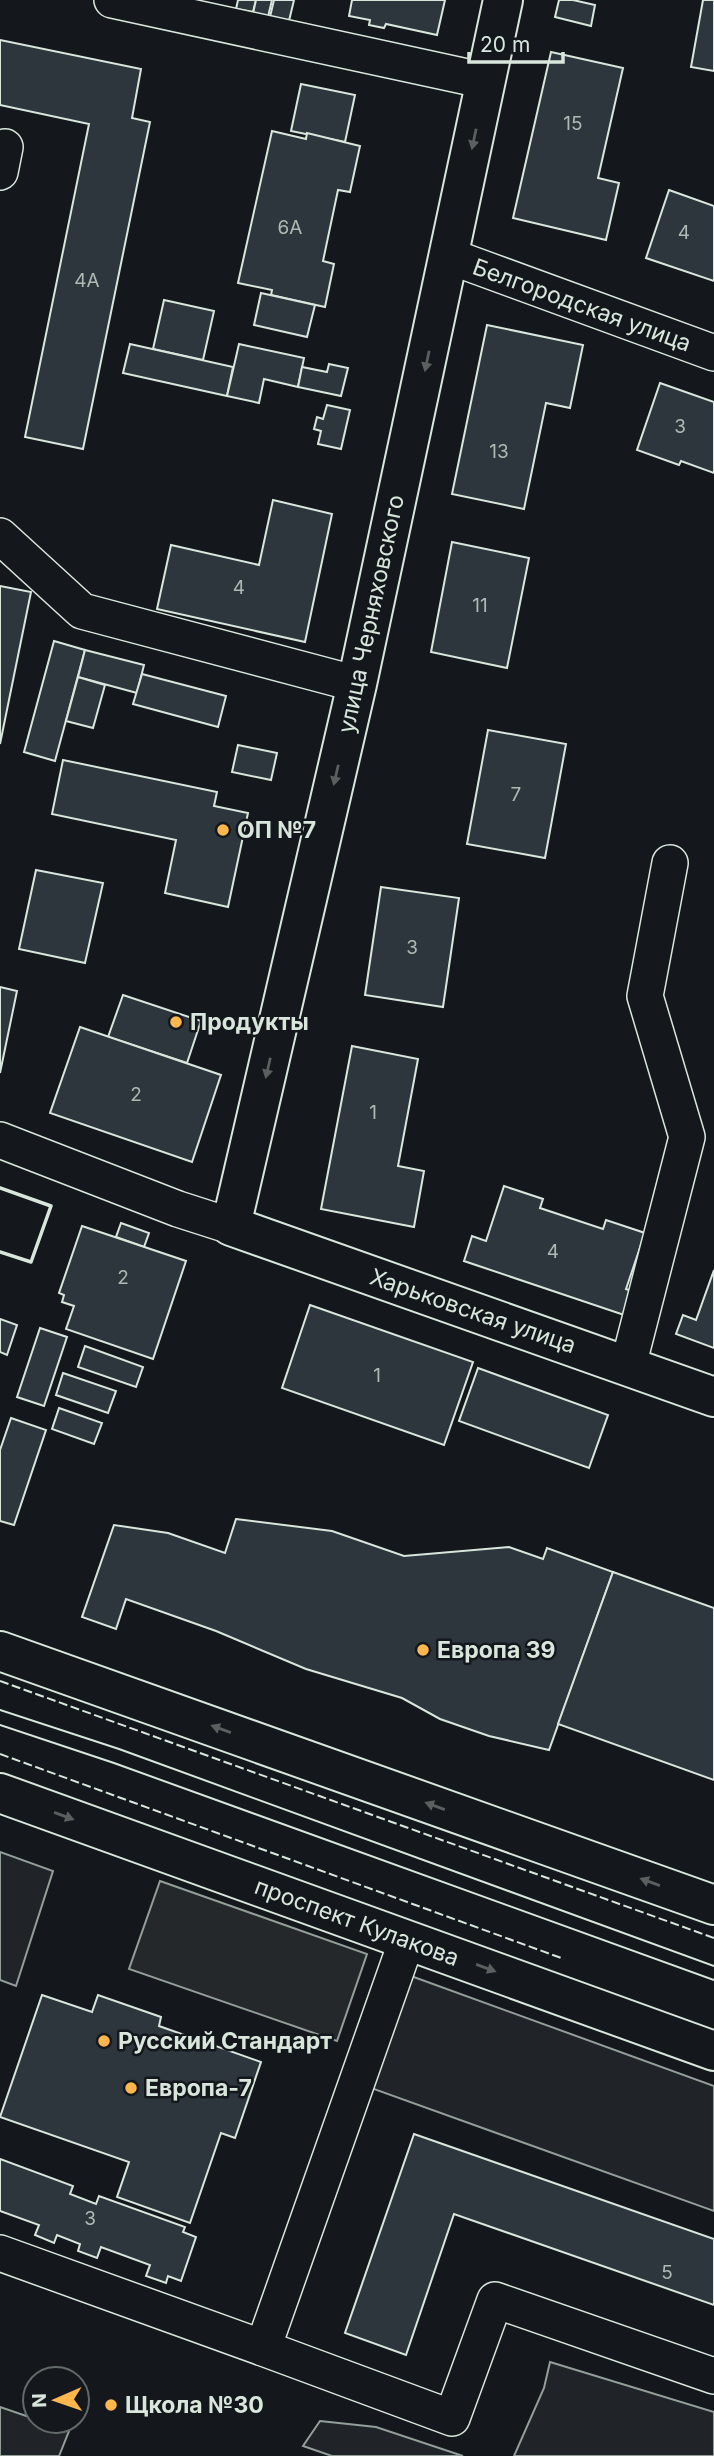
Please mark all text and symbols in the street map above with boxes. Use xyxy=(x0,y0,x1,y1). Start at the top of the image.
scale bar xyxy=(469,21,564,65)
text: 20 m xyxy=(480,32,530,57)
house number: 15 xyxy=(563,112,583,135)
one-way arrow xyxy=(468,128,479,150)
house number: 6А xyxy=(278,216,302,239)
house number: 4 xyxy=(678,221,690,244)
street label: Белгородская улица xyxy=(469,252,695,358)
house number: 4А xyxy=(74,269,100,292)
one-way arrow xyxy=(421,350,432,372)
house number: 3 xyxy=(674,415,686,438)
house number: 13 xyxy=(489,440,509,463)
street label: улица Черняховского xyxy=(332,492,410,736)
house number: 4 xyxy=(233,576,245,599)
house number: 11 xyxy=(472,594,488,617)
one-way arrow xyxy=(330,764,341,786)
house number: 7 xyxy=(511,783,521,806)
place label: ОП №7 xyxy=(237,816,316,844)
marker: ОП №7 xyxy=(215,822,231,838)
house number: 3 xyxy=(406,936,418,959)
place label: Продукты xyxy=(190,1008,309,1036)
marker: Продукты xyxy=(168,1014,184,1030)
one-way arrow xyxy=(262,1057,273,1079)
house number: 2 xyxy=(130,1083,142,1106)
house number: 1 xyxy=(369,1101,377,1124)
house number: 4 xyxy=(547,1240,559,1263)
street label: Харьковская улица xyxy=(366,1263,580,1359)
house number: 2 xyxy=(117,1266,129,1289)
house number: 1 xyxy=(373,1364,381,1387)
place label: Европа 39 xyxy=(437,1636,556,1664)
marker: Европа 39 xyxy=(415,1642,431,1658)
one-way arrow xyxy=(210,1724,231,1735)
one-way arrow xyxy=(425,1800,446,1811)
one-way arrow xyxy=(54,1811,75,1822)
street label: проспект Кулакова xyxy=(251,1872,463,1972)
one-way arrow xyxy=(639,1876,660,1887)
one-way arrow xyxy=(475,1963,496,1974)
place label: Русский Стандарт xyxy=(118,2027,332,2055)
marker: Русский Стандарт xyxy=(96,2033,112,2049)
place label: Европа-7 xyxy=(145,2074,252,2102)
marker: Европа-7 xyxy=(123,2080,139,2096)
house number: 3 xyxy=(84,2207,96,2230)
house number: 5 xyxy=(661,2261,673,2284)
north arrow xyxy=(21,2365,91,2435)
place label: Щкола №30 xyxy=(125,2391,264,2419)
text: N xyxy=(28,2393,51,2408)
marker: Щкола №30 xyxy=(103,2397,119,2413)

